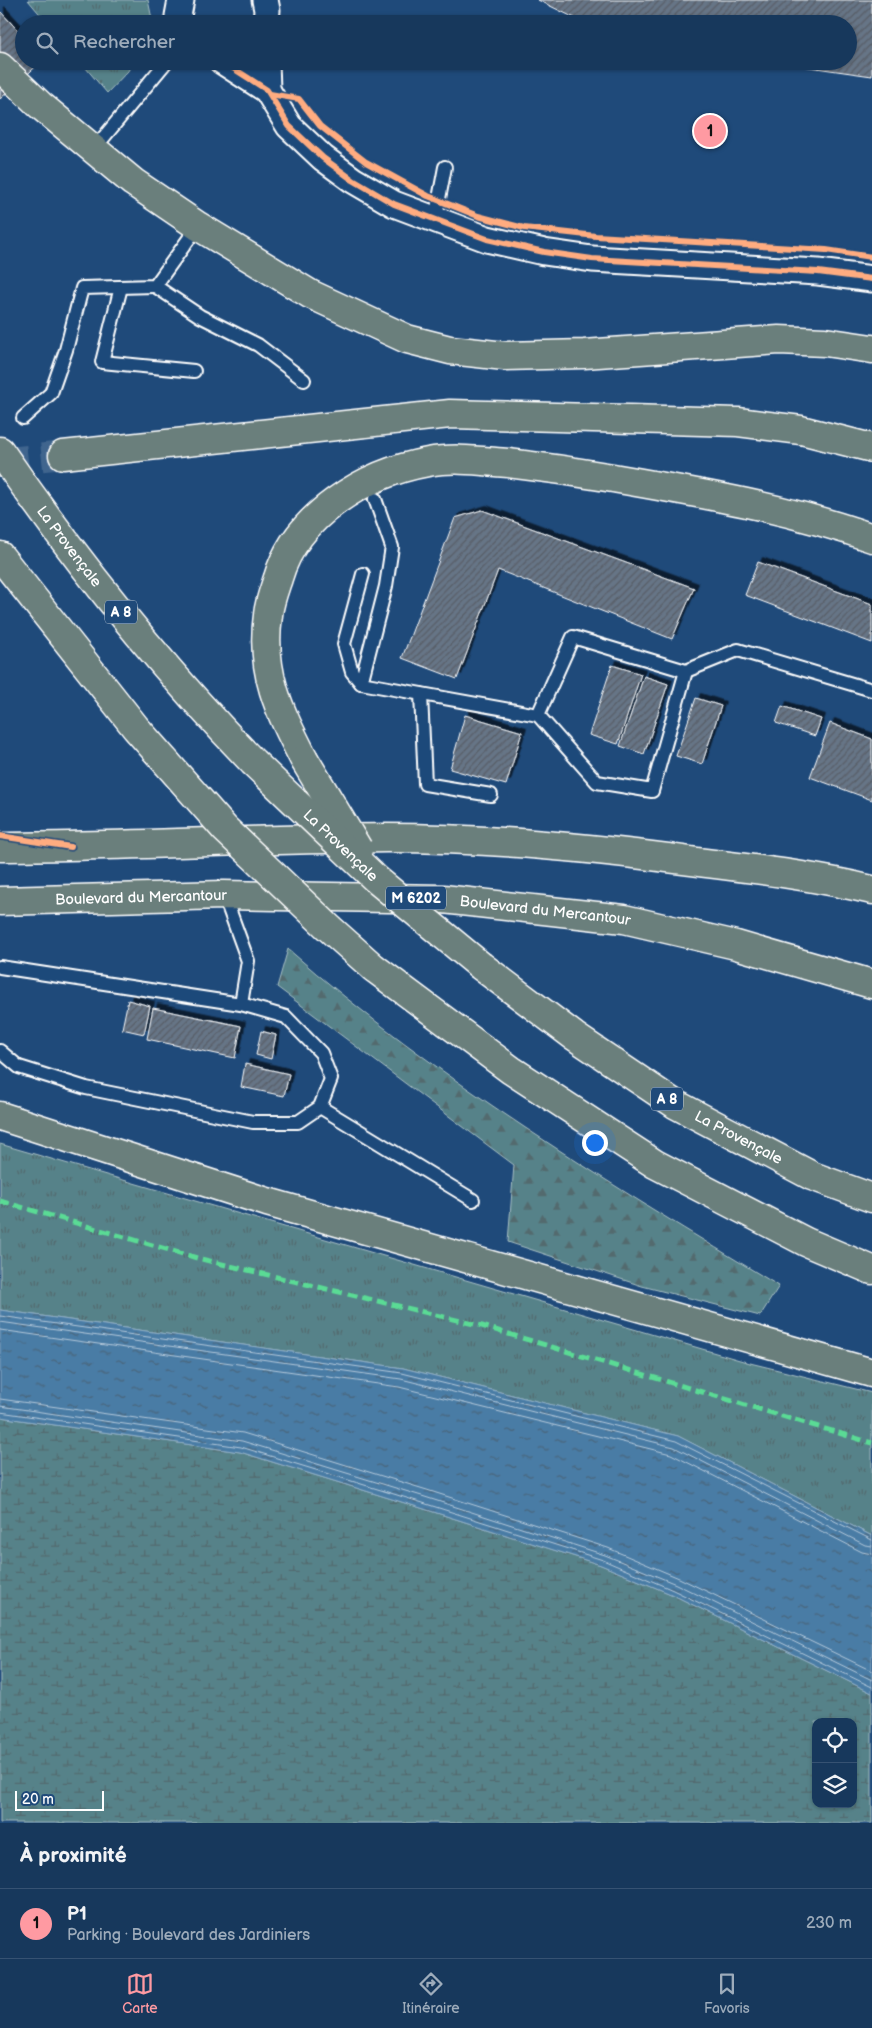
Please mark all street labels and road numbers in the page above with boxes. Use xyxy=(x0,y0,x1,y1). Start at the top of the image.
street label: La Provençale xyxy=(32,502,106,591)
road number: A 8 xyxy=(105,600,137,624)
street label: La Provençale xyxy=(299,806,382,886)
street label: Boulevard du Mercantour xyxy=(55,886,228,910)
road number: M 6202 xyxy=(386,886,446,910)
street label: Boulevard du Mercantour xyxy=(459,892,633,930)
road number: A 8 xyxy=(651,1088,683,1110)
street label: La Provençale xyxy=(691,1107,786,1169)

